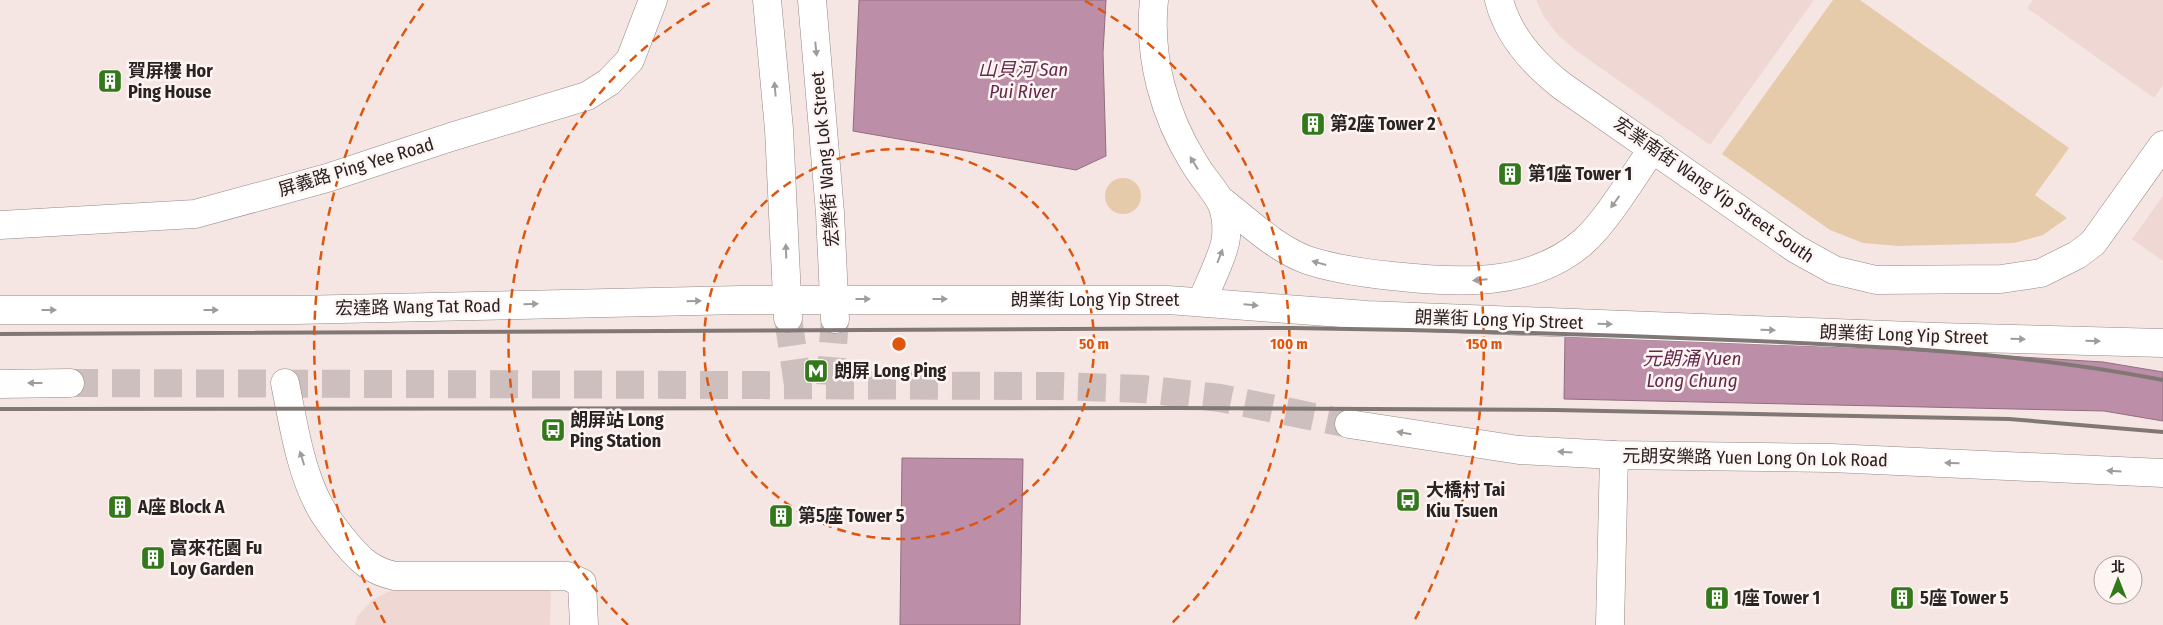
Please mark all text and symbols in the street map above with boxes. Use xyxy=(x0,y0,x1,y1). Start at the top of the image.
one-way arrow xyxy=(812,41,820,57)
water label: 山貝河 San Pui River xyxy=(978,58,1068,103)
place label: 賀屏樓 Hor Ping House xyxy=(128,60,213,103)
building icon: 賀屏樓 Hor Ping House xyxy=(97,68,123,94)
street label: 宏樂街 Wang Lok Street xyxy=(806,70,844,248)
one-way arrow xyxy=(771,80,779,96)
building icon: 第2座 Tower 2 xyxy=(1300,111,1326,137)
street label: 宏業南街 Wang Yip Street South xyxy=(1610,112,1818,268)
place label: 第2座 Tower 2 xyxy=(1330,113,1436,135)
street label: 屏義路 Ping Yee Road xyxy=(276,133,436,201)
one-way arrow xyxy=(1189,156,1199,169)
building icon: 第1座 Tower 1 xyxy=(1497,161,1523,187)
place label: 第1座 Tower 1 xyxy=(1528,163,1632,185)
one-way arrow xyxy=(1610,195,1620,209)
one-way arrow xyxy=(782,243,790,259)
one-way arrow xyxy=(1216,248,1224,263)
one-way arrow xyxy=(1312,259,1327,267)
one-way arrow xyxy=(1472,277,1488,285)
street label: 朗業街 Long Yip Street xyxy=(1010,289,1180,311)
street label: 宏達路 Wang Tat Road xyxy=(335,295,501,319)
one-way arrow xyxy=(855,295,871,303)
one-way arrow xyxy=(932,295,948,303)
one-way arrow xyxy=(686,296,702,304)
one-way arrow xyxy=(523,300,539,308)
one-way arrow xyxy=(1243,302,1259,310)
one-way arrow xyxy=(41,306,57,314)
one-way arrow xyxy=(203,306,219,314)
street label: 朗業街 Long Yip Street xyxy=(1414,306,1584,334)
one-way arrow xyxy=(1598,320,1614,328)
street label: 朗業街 Long Yip Street xyxy=(1819,321,1989,349)
one-way arrow xyxy=(1760,326,1776,334)
centre of rings xyxy=(890,335,908,353)
text: 50 m xyxy=(1079,335,1109,353)
text: 100 m xyxy=(1270,335,1308,353)
text: 150 m xyxy=(1466,335,1502,353)
one-way arrow xyxy=(2010,335,2026,343)
one-way arrow xyxy=(2086,337,2102,345)
water label: 元朗涌 Yuen Long Chung xyxy=(1643,347,1741,392)
metro station icon: 朗屏 Long Ping xyxy=(803,358,829,384)
place label: 朗屏 Long Ping xyxy=(834,360,946,382)
one-way arrow xyxy=(27,379,43,387)
place label: 朗屏站 Long Ping Station xyxy=(570,409,664,452)
bus stop icon: 朗屏站 Long Ping Station xyxy=(540,417,566,443)
one-way arrow xyxy=(1396,429,1412,437)
street label: 元朗安樂路 Yuen Long On Lok Road xyxy=(1622,445,1888,471)
one-way arrow xyxy=(1557,448,1573,456)
one-way arrow xyxy=(298,451,306,466)
one-way arrow xyxy=(1944,459,1960,467)
one-way arrow xyxy=(2106,466,2122,474)
place label: 大橋村 Tai Kiu Tsuen xyxy=(1426,479,1505,522)
bus stop icon: 大橋村 Tai Kiu Tsuen xyxy=(1395,487,1421,513)
building icon: A座 Block A xyxy=(107,494,133,520)
place label: A座 Block A xyxy=(137,496,225,518)
building icon: 第5座 Tower 5 xyxy=(768,503,794,529)
place label: 第5座 Tower 5 xyxy=(798,505,905,527)
place label: 富來花園 Fu Loy Garden xyxy=(170,537,262,580)
building icon: 富來花園 Fu Loy Garden xyxy=(140,545,166,571)
north arrow xyxy=(2093,555,2143,605)
text: 北 xyxy=(2111,559,2125,576)
building icon: 1座 Tower 1 xyxy=(1704,585,1730,611)
building icon: 5座 Tower 5 xyxy=(1889,585,1915,611)
place label: 1座 Tower 1 xyxy=(1734,587,1820,609)
place label: 5座 Tower 5 xyxy=(1920,587,2009,609)

